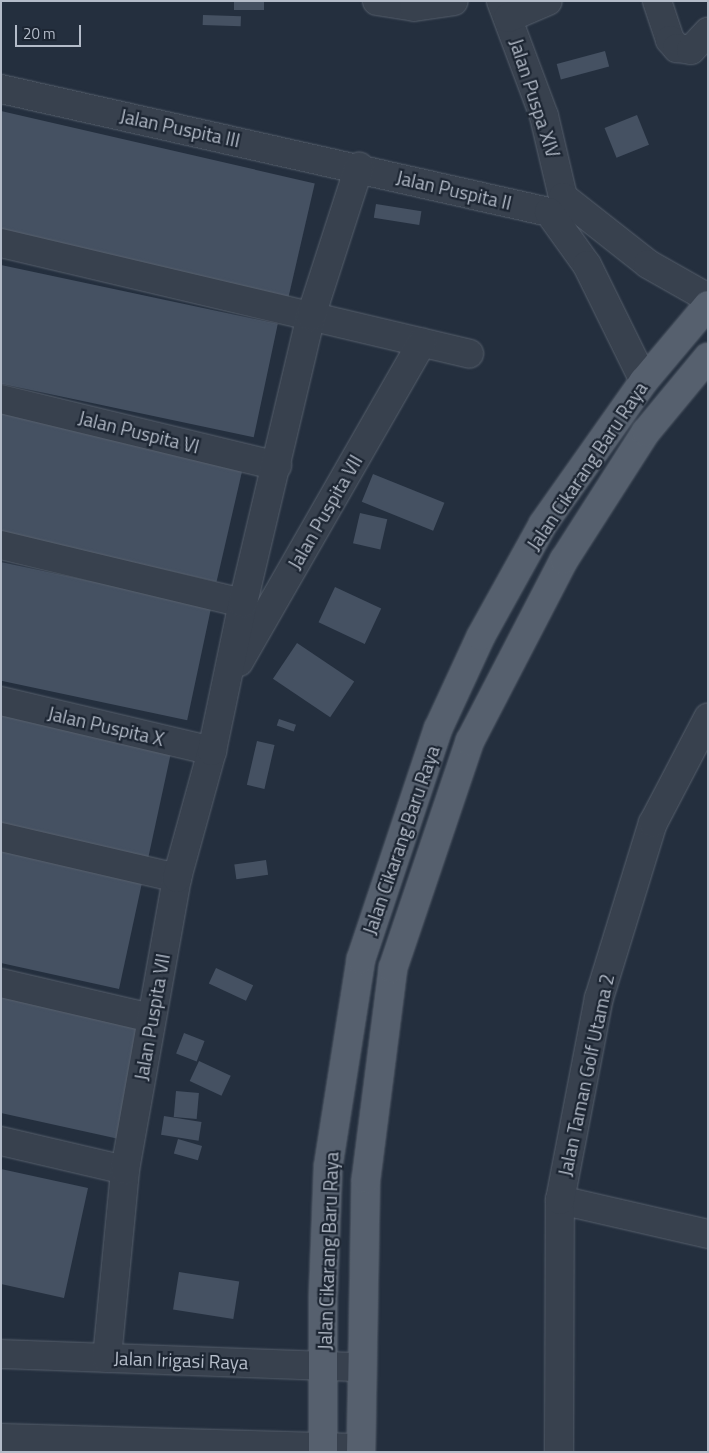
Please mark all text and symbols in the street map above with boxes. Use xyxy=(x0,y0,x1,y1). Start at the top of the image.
scale bar xyxy=(18,15,84,47)
text: 20 m xyxy=(23,22,56,45)
street label: Jalan Puspa XIV xyxy=(505,36,565,160)
street label: Jalan Puspita III xyxy=(118,104,242,152)
street label: Jalan Puspita II xyxy=(394,166,514,214)
street label: Jalan Cikarang Baru Raya xyxy=(522,377,652,555)
street label: Jalan Puspita VI xyxy=(76,406,202,458)
street label: Jalan Puspita VII xyxy=(283,451,367,573)
street label: Jalan Puspita X xyxy=(46,702,166,750)
street label: Jalan Cikarang Baru Raya xyxy=(358,743,444,937)
street label: Jalan Puspita VII xyxy=(130,952,174,1082)
street label: Jalan Taman Golf Utama 2 xyxy=(553,972,619,1178)
street label: Jalan Cikarang Baru Raya xyxy=(313,1152,343,1350)
street label: Jalan Irigasi Raya xyxy=(113,1346,249,1374)

